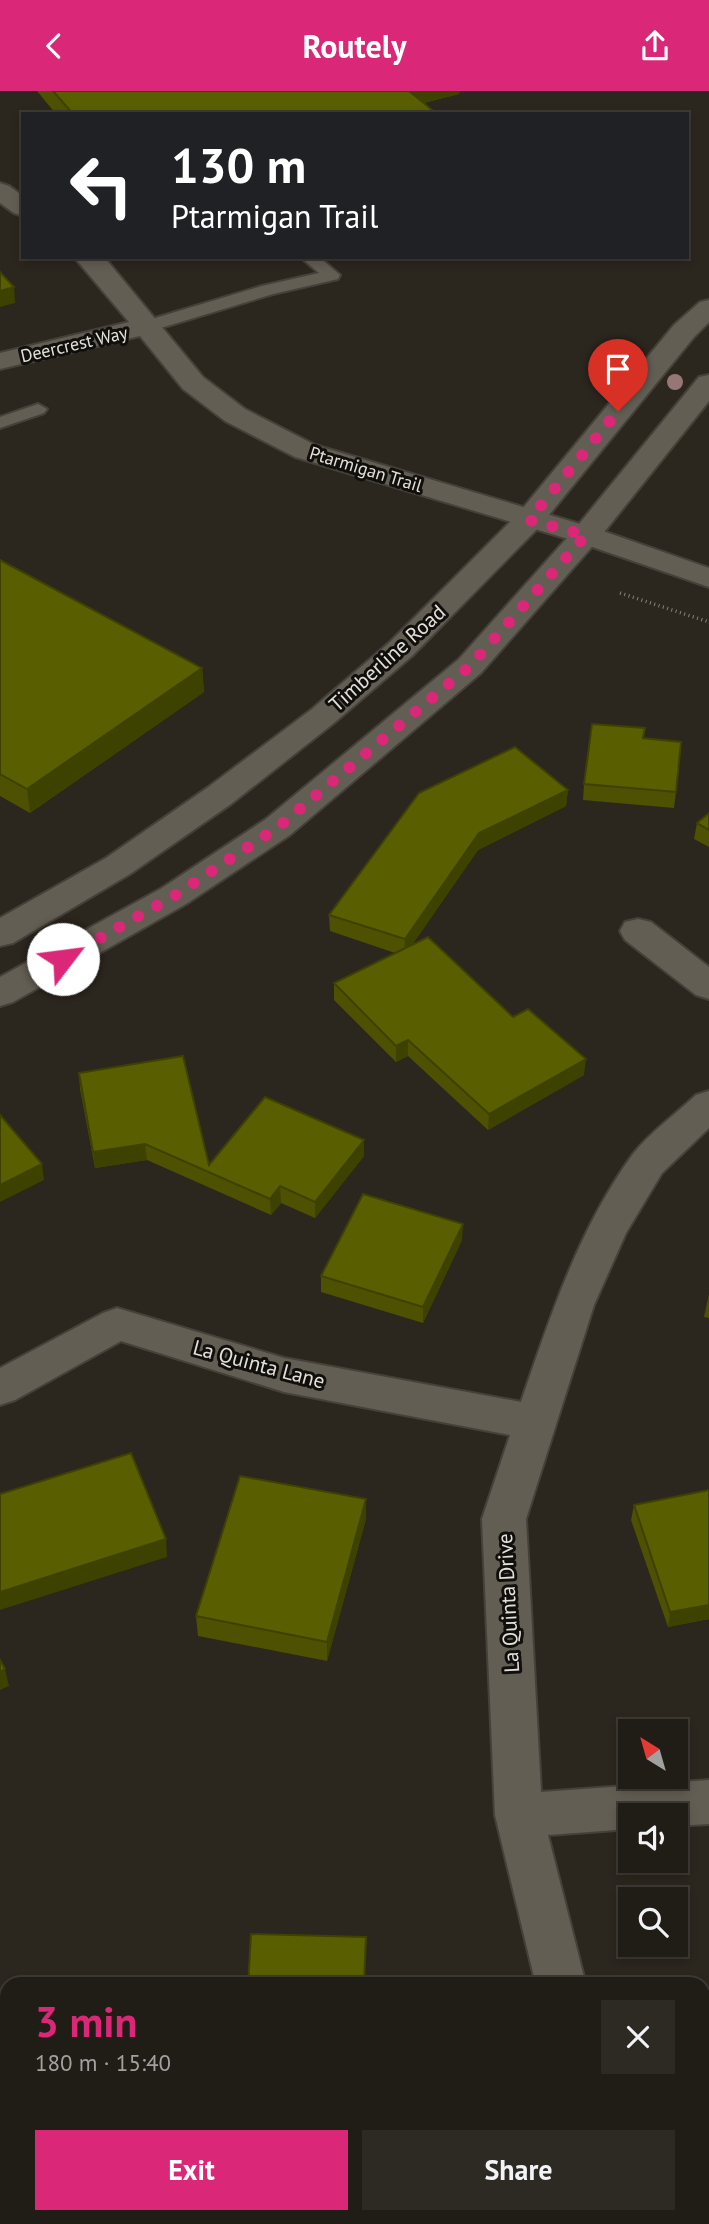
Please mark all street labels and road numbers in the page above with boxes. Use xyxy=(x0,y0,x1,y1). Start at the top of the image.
street label: Deercrest Way xyxy=(18,320,130,367)
street label: Ptarmigan Trail xyxy=(307,441,426,497)
street label: Timberline Road xyxy=(323,599,451,717)
street label: La Quinta Lane xyxy=(190,1333,328,1395)
street label: La Quinta Drive xyxy=(491,1533,525,1673)

